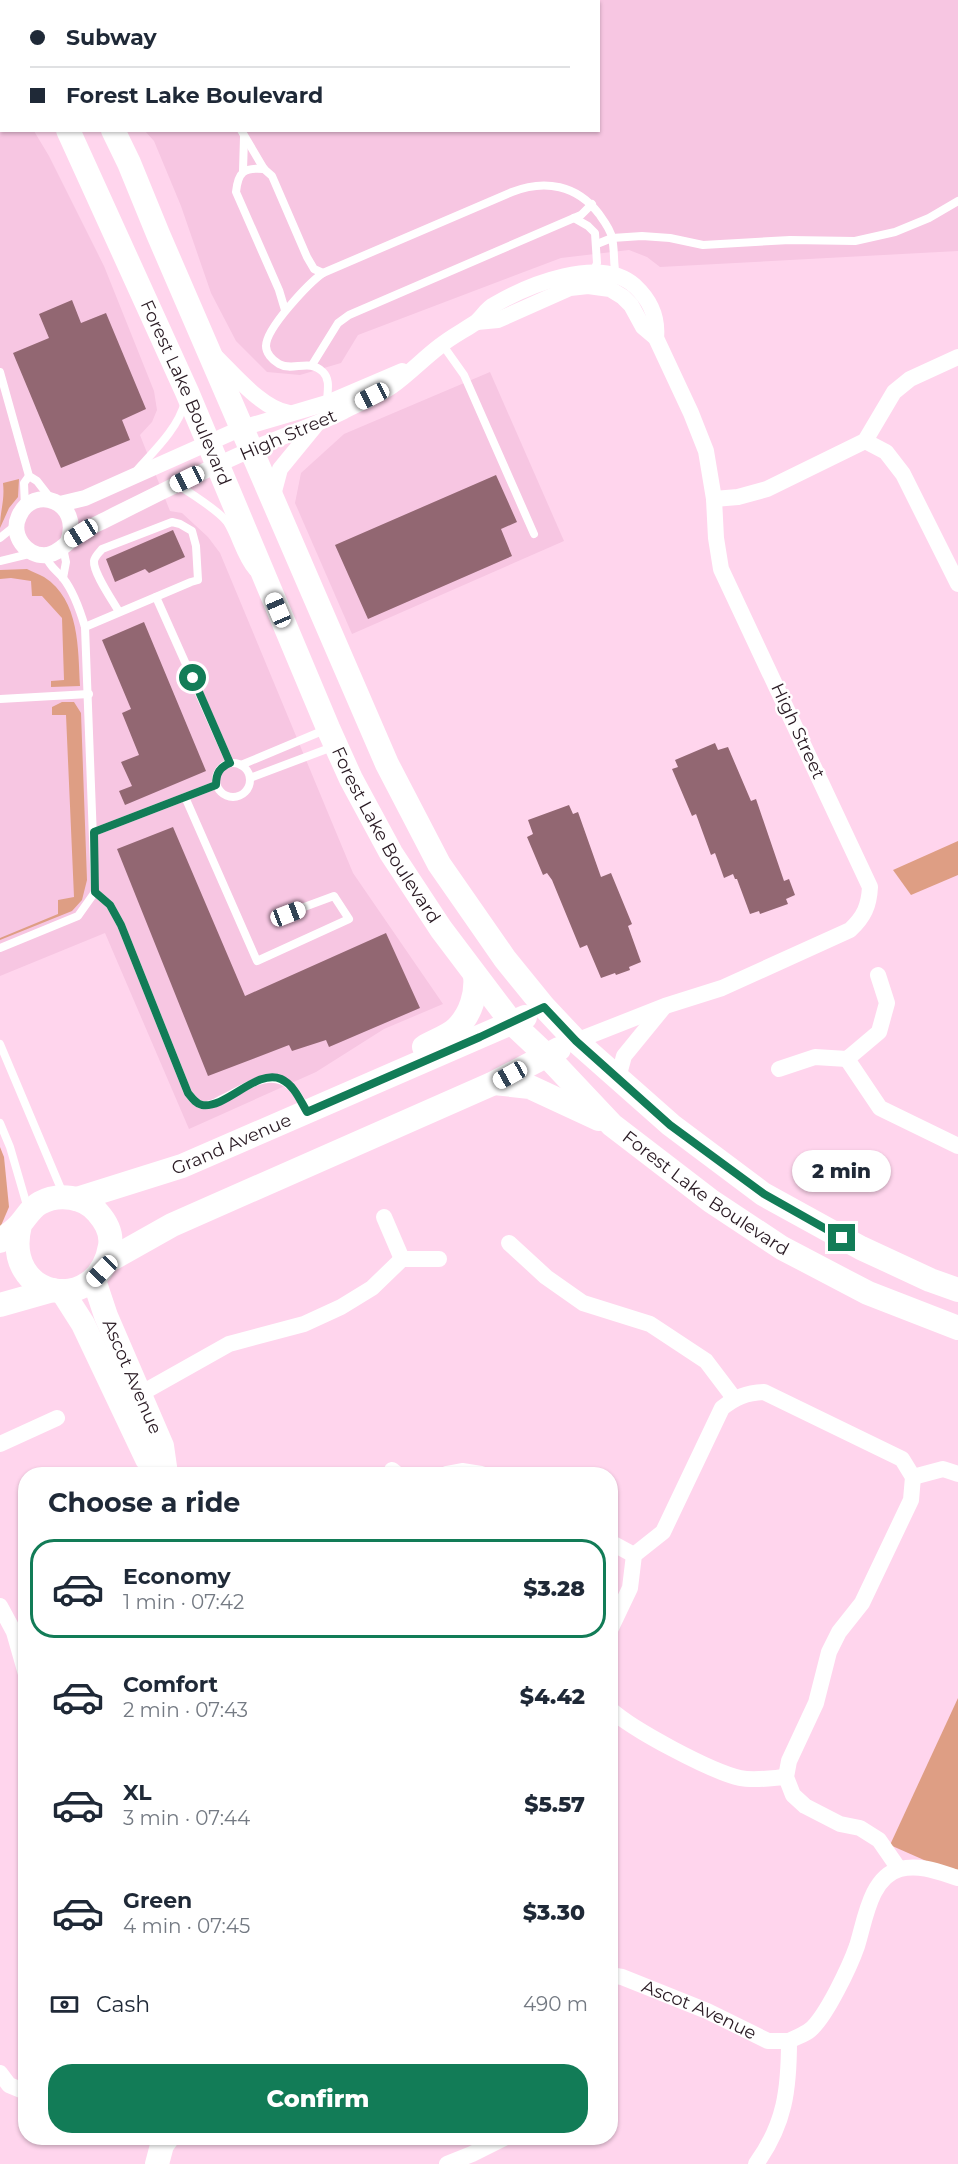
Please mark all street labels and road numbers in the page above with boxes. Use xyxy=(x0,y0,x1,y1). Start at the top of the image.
street label: Forest Lake Boulevard xyxy=(136,297,236,489)
street label: High Street xyxy=(236,405,340,465)
street label: High Street xyxy=(766,680,830,782)
street label: Forest Lake Boulevard xyxy=(327,743,445,927)
street label: Grand Avenue xyxy=(169,1109,295,1180)
street label: Forest Lake Boulevard xyxy=(618,1126,793,1261)
street label: Ascot Avenue xyxy=(98,1316,167,1438)
street label: Ascot Avenue xyxy=(639,1975,760,2045)

